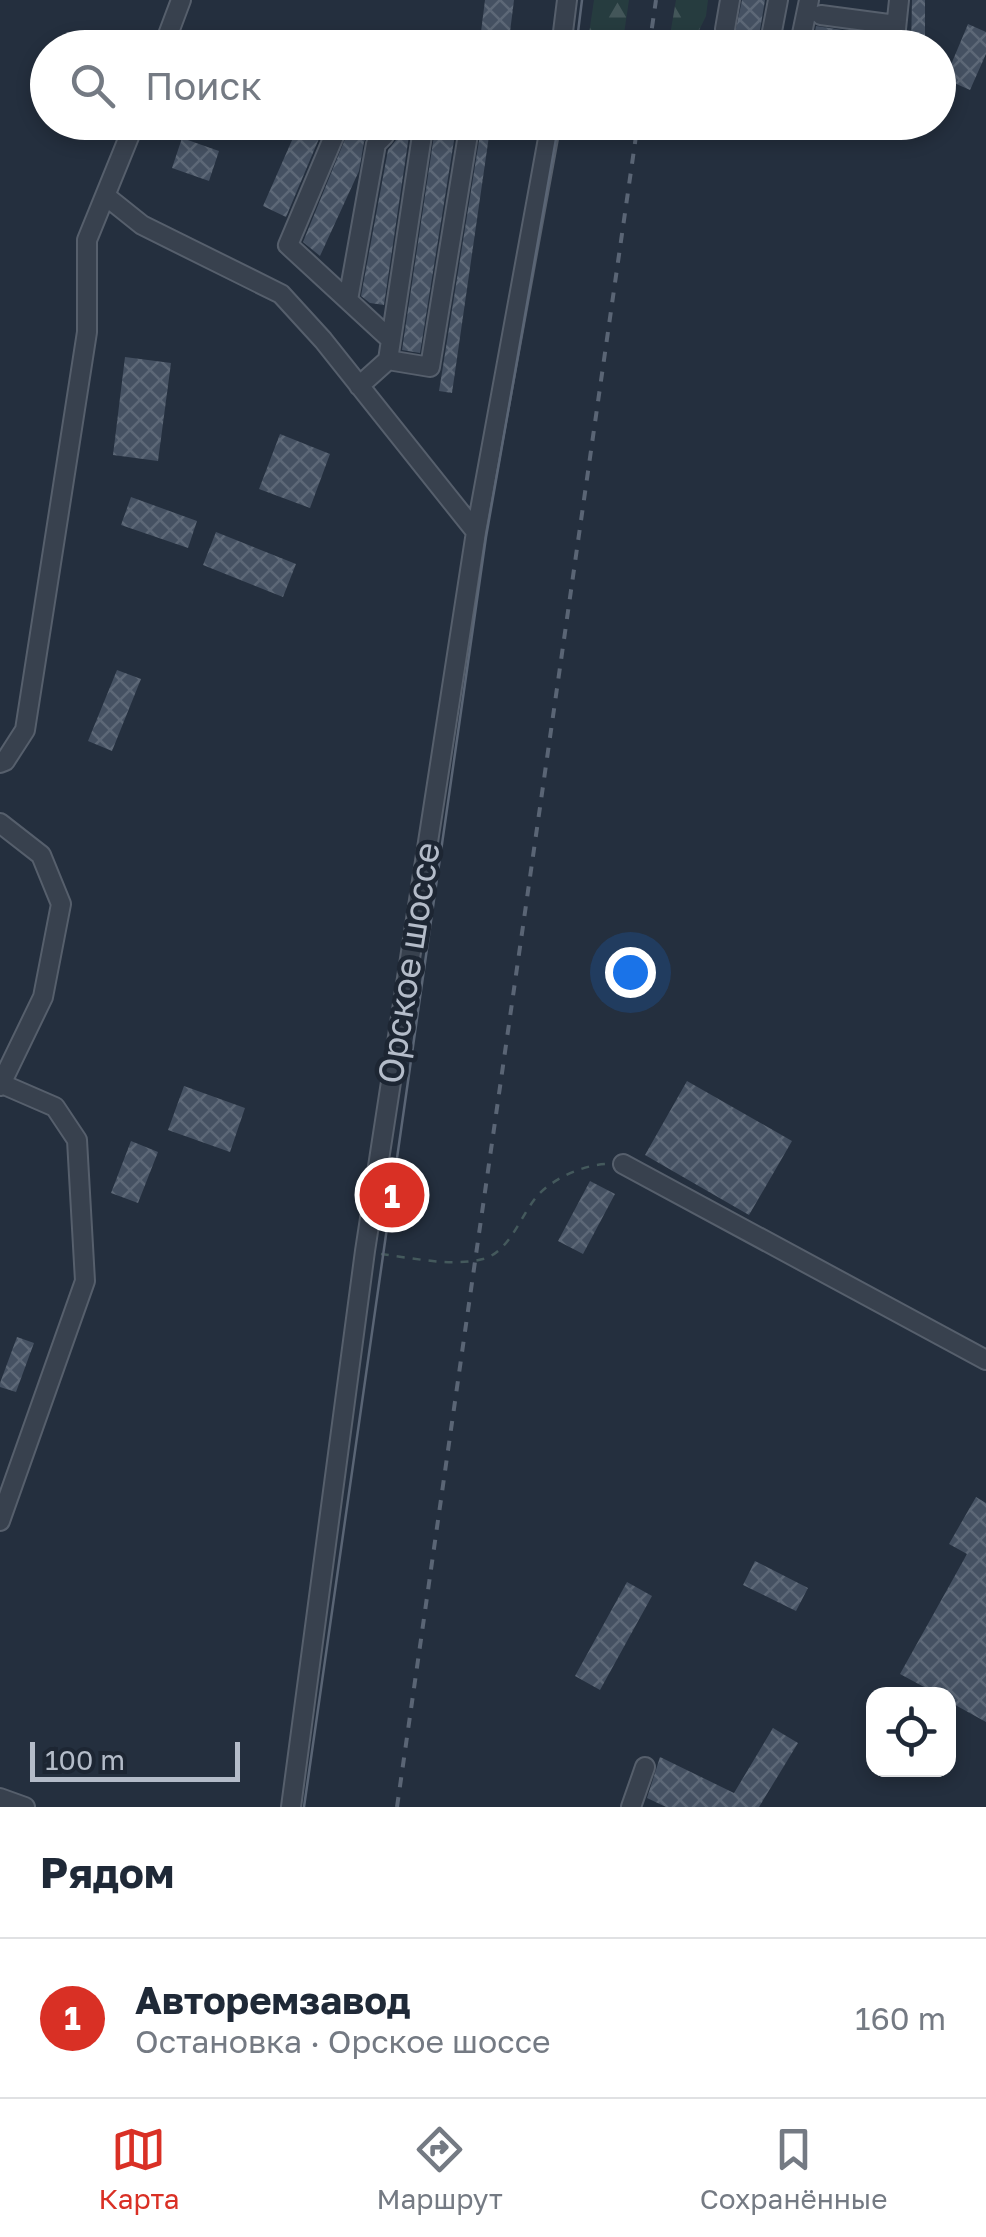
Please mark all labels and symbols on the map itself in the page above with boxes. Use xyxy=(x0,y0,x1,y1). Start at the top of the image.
street label: Орское шоссе xyxy=(368,839,448,1087)
your location xyxy=(605,947,656,998)
pin: 1 xyxy=(360,1158,424,1232)
scale bar xyxy=(30,1737,240,1782)

